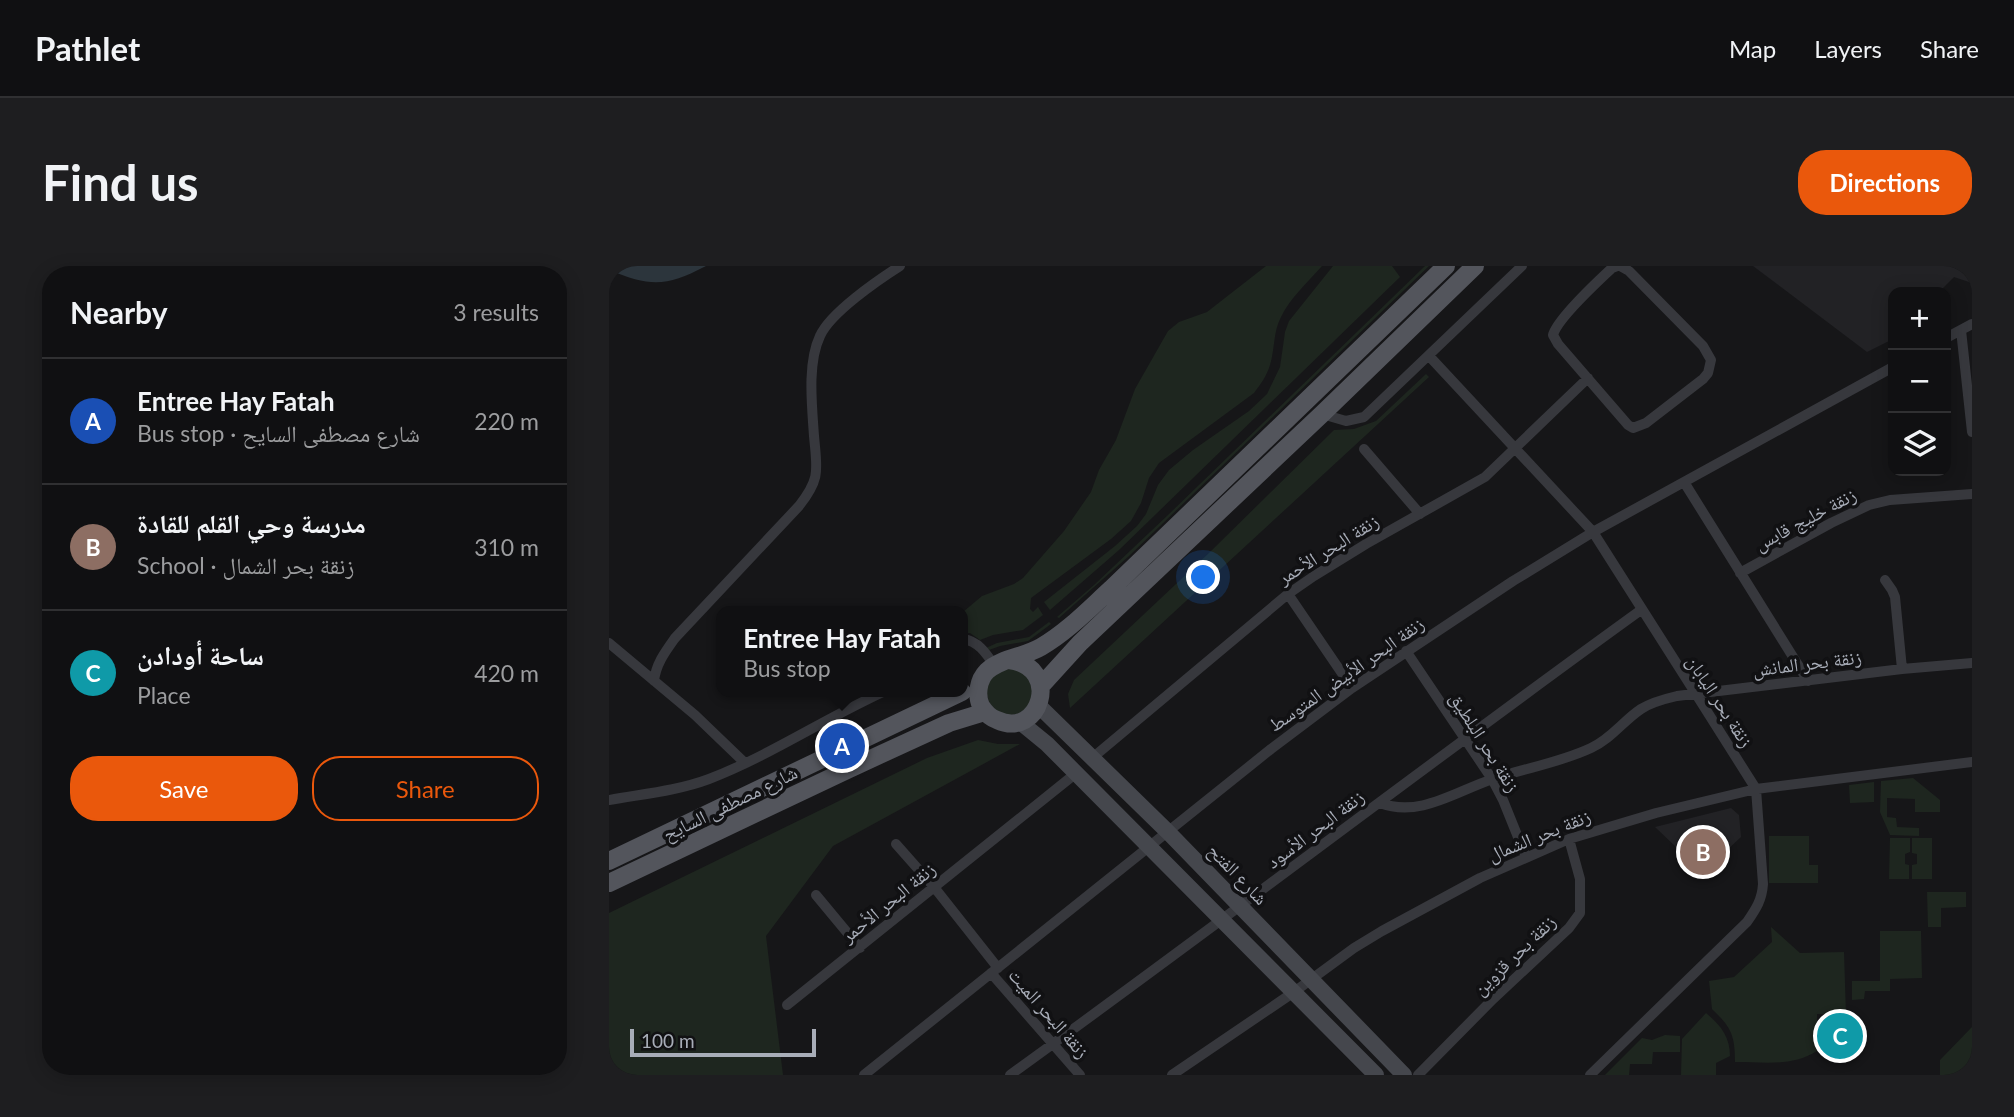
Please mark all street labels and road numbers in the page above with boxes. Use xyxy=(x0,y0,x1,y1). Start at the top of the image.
street label: زنقة خليج قابس xyxy=(1750,482,1860,557)
street label: زنقة البحر الأحمر xyxy=(1272,508,1383,590)
street label: زنقة البحر الأبيض المتوسط xyxy=(1264,611,1428,737)
street label: زنقة بحر المانش xyxy=(1751,644,1863,682)
street label: زنقة بحر اليابان xyxy=(1681,650,1759,752)
street label: زنقة بحر البلطيق xyxy=(1445,688,1525,796)
street label: شارع مصطفى السايح xyxy=(659,760,802,847)
street label: زنقة البحر الأسود xyxy=(1261,784,1369,874)
street label: زنقة بحر الشمال xyxy=(1484,803,1594,867)
street label: شارع الفتح xyxy=(1202,838,1273,911)
street label: زنقة البحر الأحمر xyxy=(835,857,940,948)
street label: زنقة بحر قزوين xyxy=(1468,910,1560,1000)
street label: زنقة البحر الميت xyxy=(1003,963,1095,1063)

